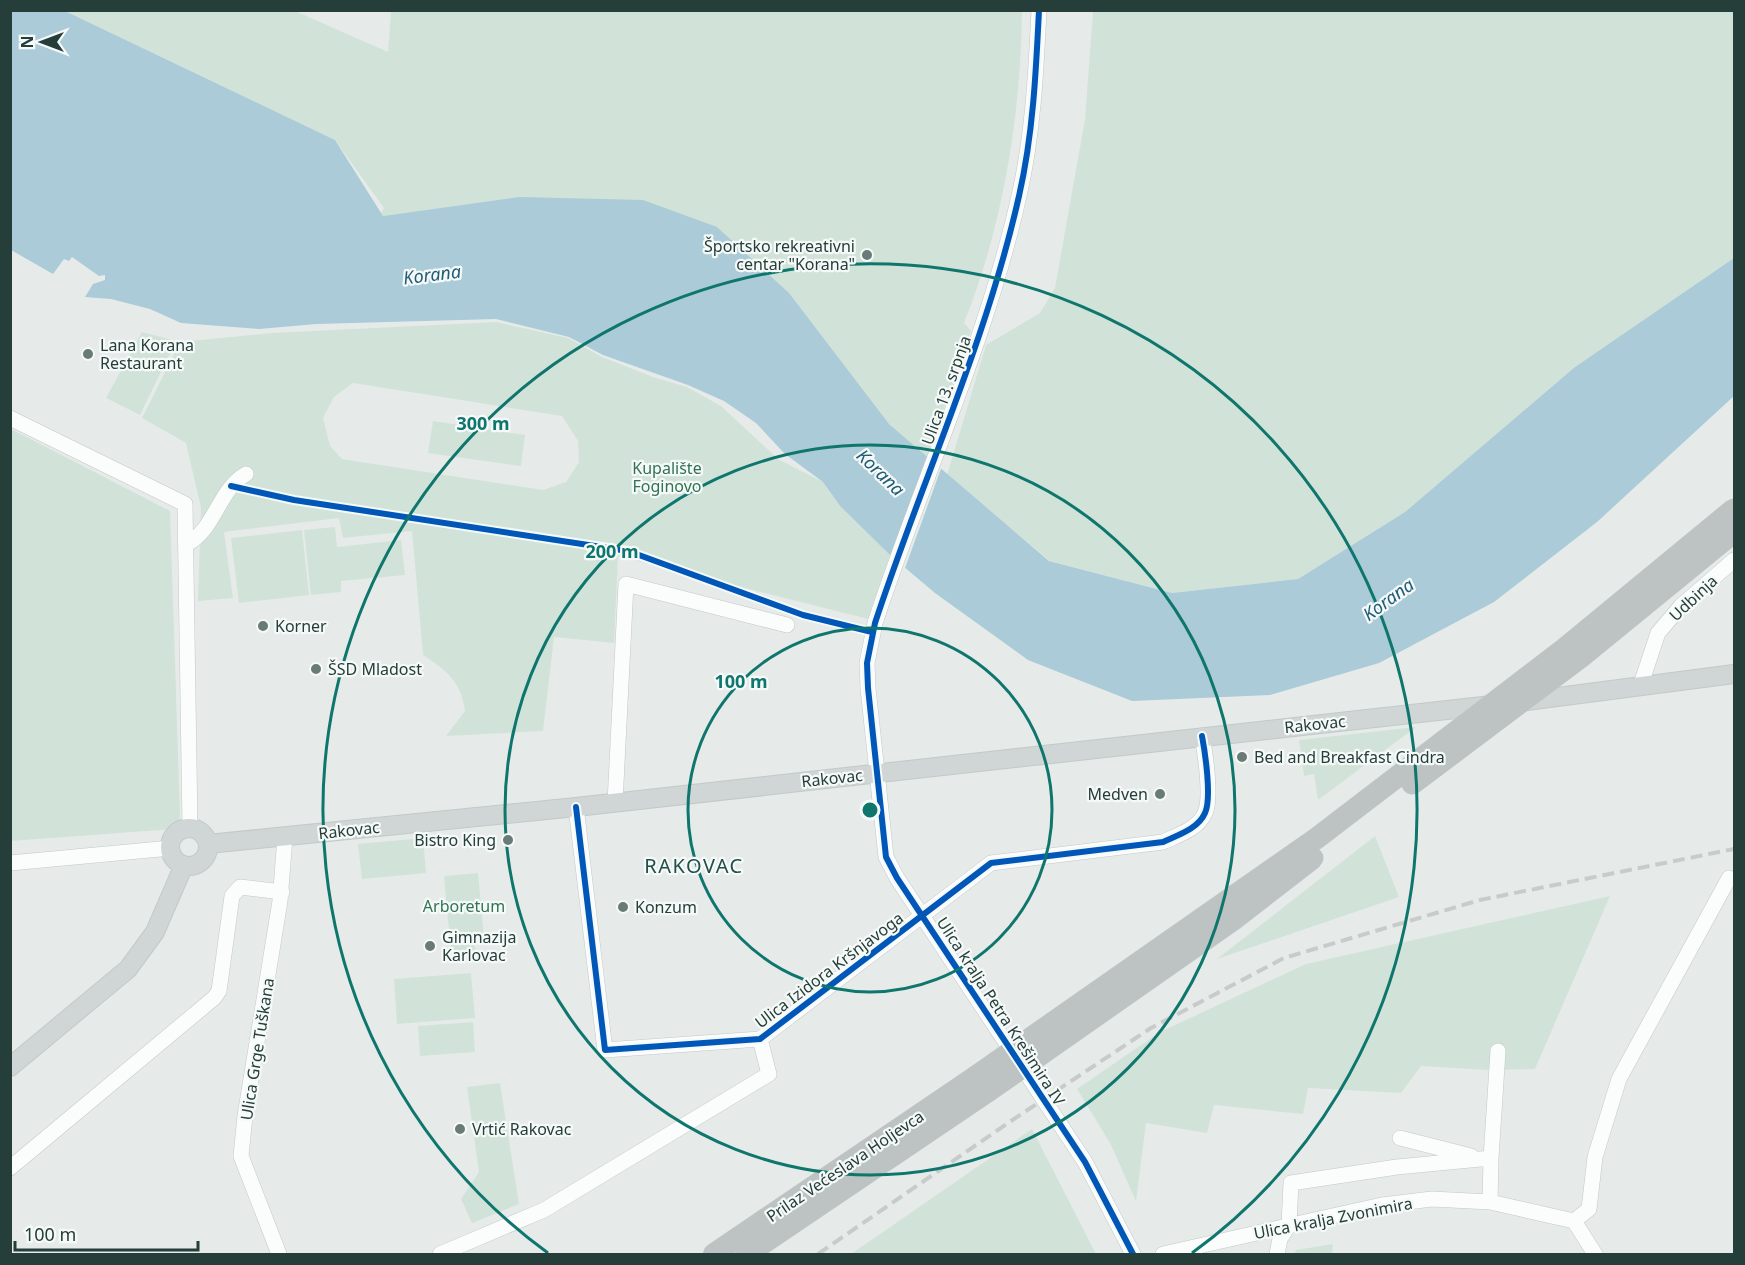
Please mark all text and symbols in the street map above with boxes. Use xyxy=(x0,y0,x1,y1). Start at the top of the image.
north arrow xyxy=(12,12,72,72)
text: N xyxy=(16,35,38,49)
place label: Športsko rekreativni centar "Korana" xyxy=(704,235,855,275)
marker: Športsko rekreativni centar "Korana" xyxy=(860,248,874,262)
water label: Korana xyxy=(402,259,462,289)
street label: Ulica 13. srpnja xyxy=(916,332,976,448)
place label: Lana Korana Restaurant xyxy=(100,334,194,374)
marker: Lana Korana Restaurant xyxy=(81,347,95,361)
text: 300 m xyxy=(456,411,510,435)
water label: Korana xyxy=(852,443,910,501)
park label: Kupalište Foginovo xyxy=(632,457,702,497)
text: 200 m xyxy=(585,539,639,563)
street label: Udbinja xyxy=(1664,570,1722,626)
water label: Korana xyxy=(1358,572,1418,626)
place label: Korner xyxy=(275,615,327,637)
marker: Korner xyxy=(256,619,270,633)
place label: ŠSD Mladost xyxy=(328,658,422,680)
marker: ŠSD Mladost xyxy=(309,662,323,676)
text: 100 m xyxy=(714,669,768,693)
street label: Rakovac xyxy=(1283,710,1347,738)
place label: Bed and Breakfast Cindra xyxy=(1254,746,1445,768)
marker: Bed and Breakfast Cindra xyxy=(1235,750,1249,764)
street label: Rakovac xyxy=(800,764,864,792)
place label: Medven xyxy=(1088,783,1148,805)
marker: Medven xyxy=(1153,787,1167,801)
centre of rings xyxy=(860,800,880,820)
street label: Rakovac xyxy=(317,816,381,844)
place label: Bistro King xyxy=(414,829,496,851)
marker: Bistro King xyxy=(501,833,515,847)
district label: RAKOVAC xyxy=(644,852,744,879)
park label: Arboretum xyxy=(423,895,505,917)
place label: Konzum xyxy=(635,896,697,918)
marker: Konzum xyxy=(616,900,630,914)
street label: Ulica Izidora Kršnjavoga xyxy=(750,907,908,1033)
street label: Ulica kralja Petra Krešimira IV xyxy=(932,913,1070,1110)
place label: Gimnazija Karlovac xyxy=(442,926,516,966)
marker: Gimnazija Karlovac xyxy=(423,939,437,953)
street label: Ulica Grge Tuškana xyxy=(235,976,279,1122)
street label: Prilaz Većeslava Holjevca xyxy=(762,1105,928,1227)
place label: Vrtić Rakovac xyxy=(472,1118,572,1140)
marker: Vrtić Rakovac xyxy=(453,1122,467,1136)
street label: Ulica kralja Zvonimira xyxy=(1252,1192,1414,1244)
scale bar xyxy=(15,1214,198,1252)
text: 100 m xyxy=(24,1222,76,1246)

